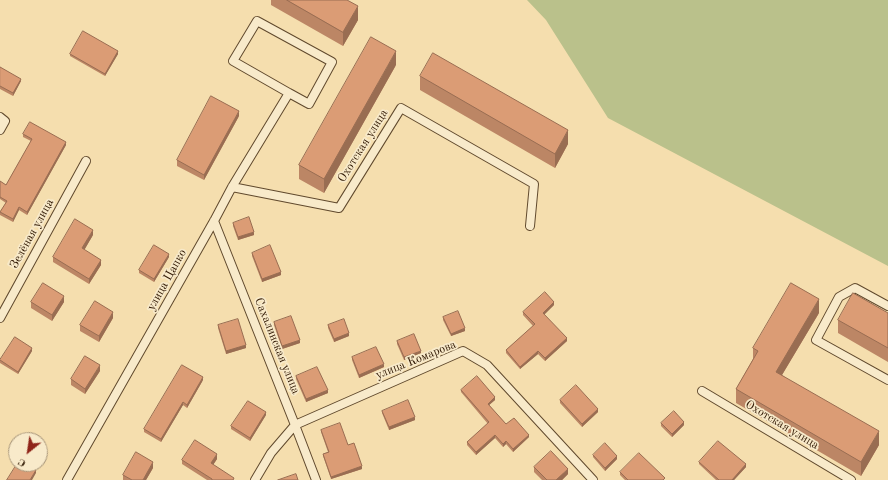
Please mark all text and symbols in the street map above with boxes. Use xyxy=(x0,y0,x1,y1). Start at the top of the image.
street label: Охотская улица xyxy=(335,107,391,185)
street label: Зелёная улица xyxy=(7,197,57,271)
street label: улица Цапко xyxy=(144,247,190,313)
street label: Сахалинская улица xyxy=(251,296,303,396)
street label: улица Комарова xyxy=(374,337,458,383)
street label: Охотская улица xyxy=(743,397,821,453)
north arrow xyxy=(8,432,48,472)
text: С xyxy=(16,455,28,469)

